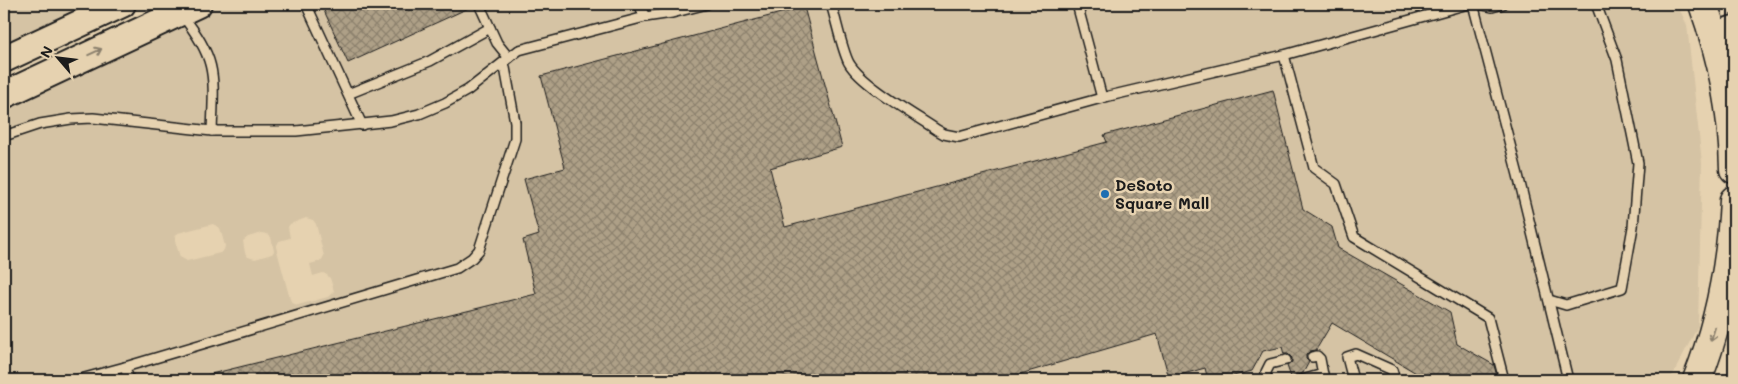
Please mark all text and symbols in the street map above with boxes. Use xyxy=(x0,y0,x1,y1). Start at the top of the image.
north arrow xyxy=(32,32,82,82)
text: N xyxy=(35,43,57,61)
one-way arrow xyxy=(87,47,102,56)
place label: DeSoto Square Mall xyxy=(1115,174,1209,213)
marker: DeSoto Square Mall xyxy=(1099,188,1111,200)
one-way arrow xyxy=(1708,326,1718,342)

